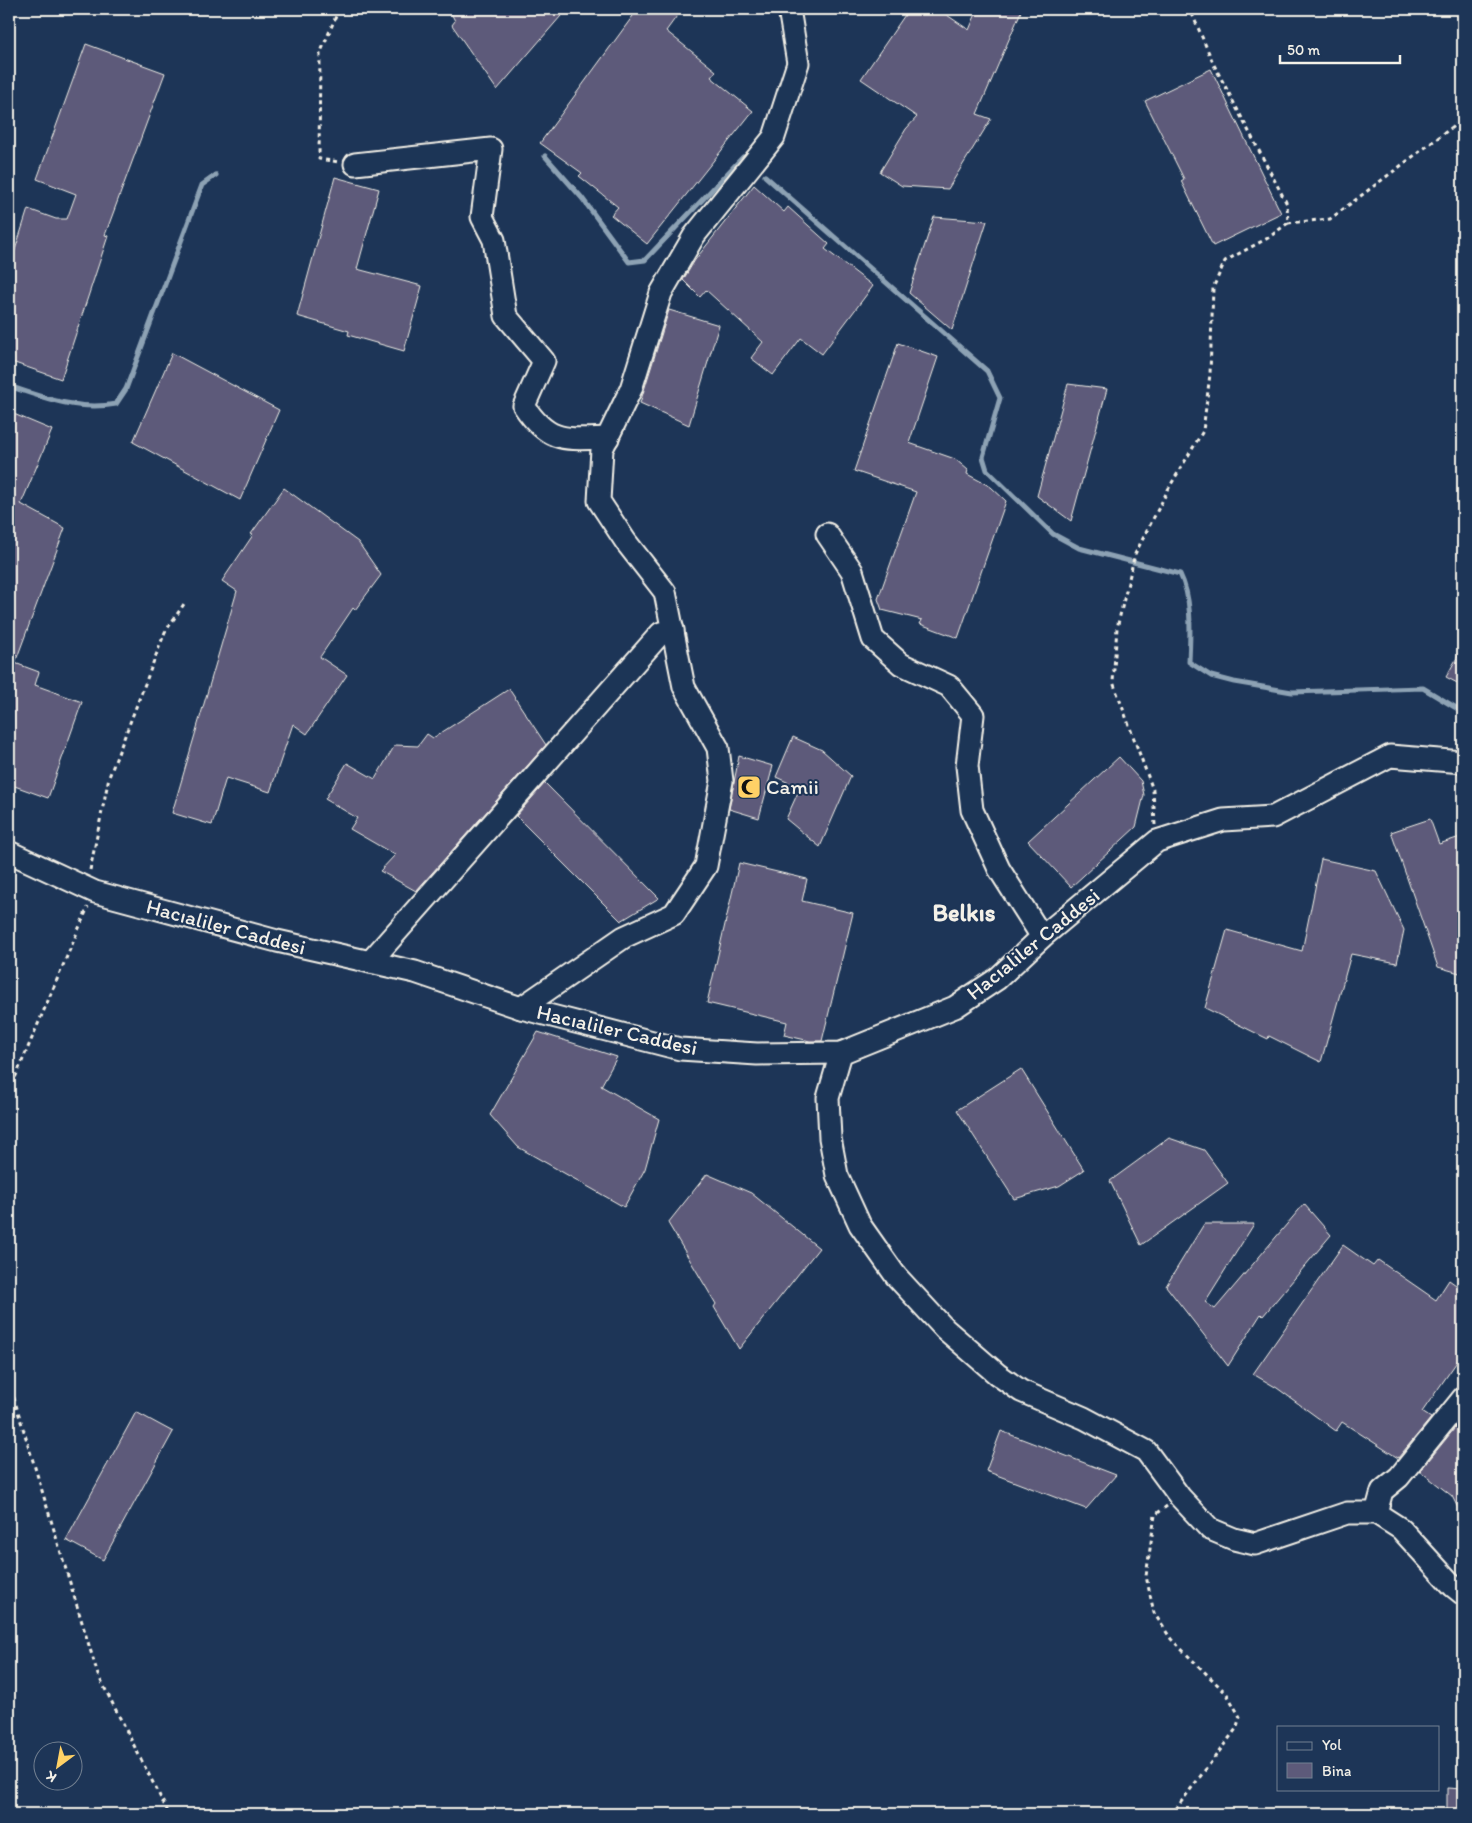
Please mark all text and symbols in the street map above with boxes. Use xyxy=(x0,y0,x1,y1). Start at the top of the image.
scale bar xyxy=(1280,32,1400,64)
text: 50 m xyxy=(1287,41,1320,59)
mosque icon: Camii xyxy=(736,774,762,800)
place label: Camii xyxy=(766,774,819,799)
street label: Hacıaliler Caddesi xyxy=(961,882,1104,1005)
street label: Hacıaliler Caddesi xyxy=(144,893,309,960)
district label: Belkıs xyxy=(933,898,996,927)
street label: Hacıaliler Caddesi xyxy=(534,999,700,1060)
legend xyxy=(1277,1726,1440,1790)
text: Yol xyxy=(1322,1736,1342,1754)
north arrow xyxy=(32,1740,82,1790)
text: Bina xyxy=(1322,1762,1352,1780)
text: K xyxy=(42,1766,60,1786)

